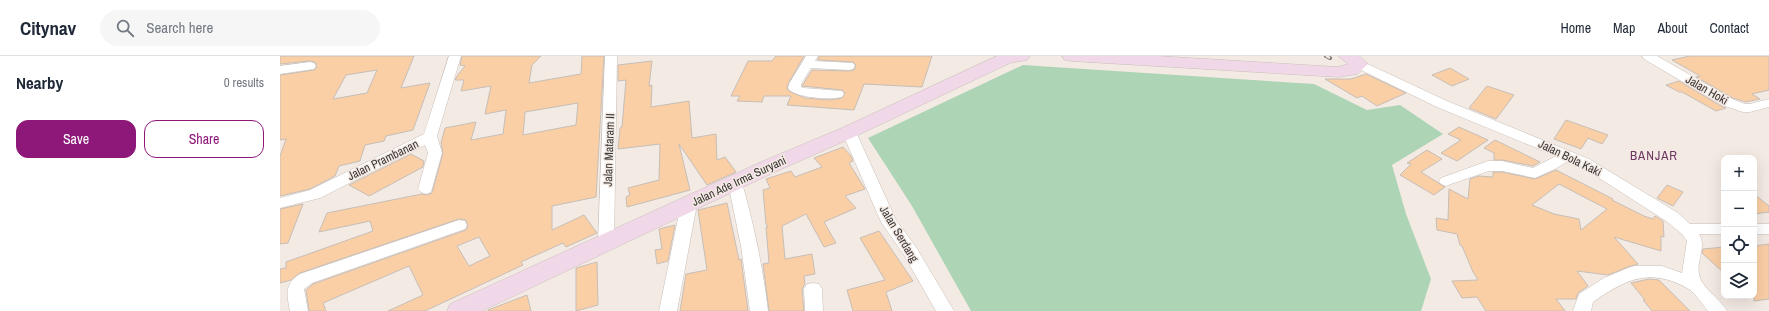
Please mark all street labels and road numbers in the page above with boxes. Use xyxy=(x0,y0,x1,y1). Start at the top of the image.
street label: Jalan Hoki xyxy=(1683,71,1731,109)
street label: Jalan Mataram II xyxy=(600,113,618,187)
street label: Jalan Prambanan xyxy=(345,136,421,184)
street label: Jalan Bola Kaki xyxy=(1536,136,1604,180)
street label: Jalan Ade Irma Suryani xyxy=(689,152,789,210)
street label: Jalan Serdang xyxy=(876,203,922,266)

